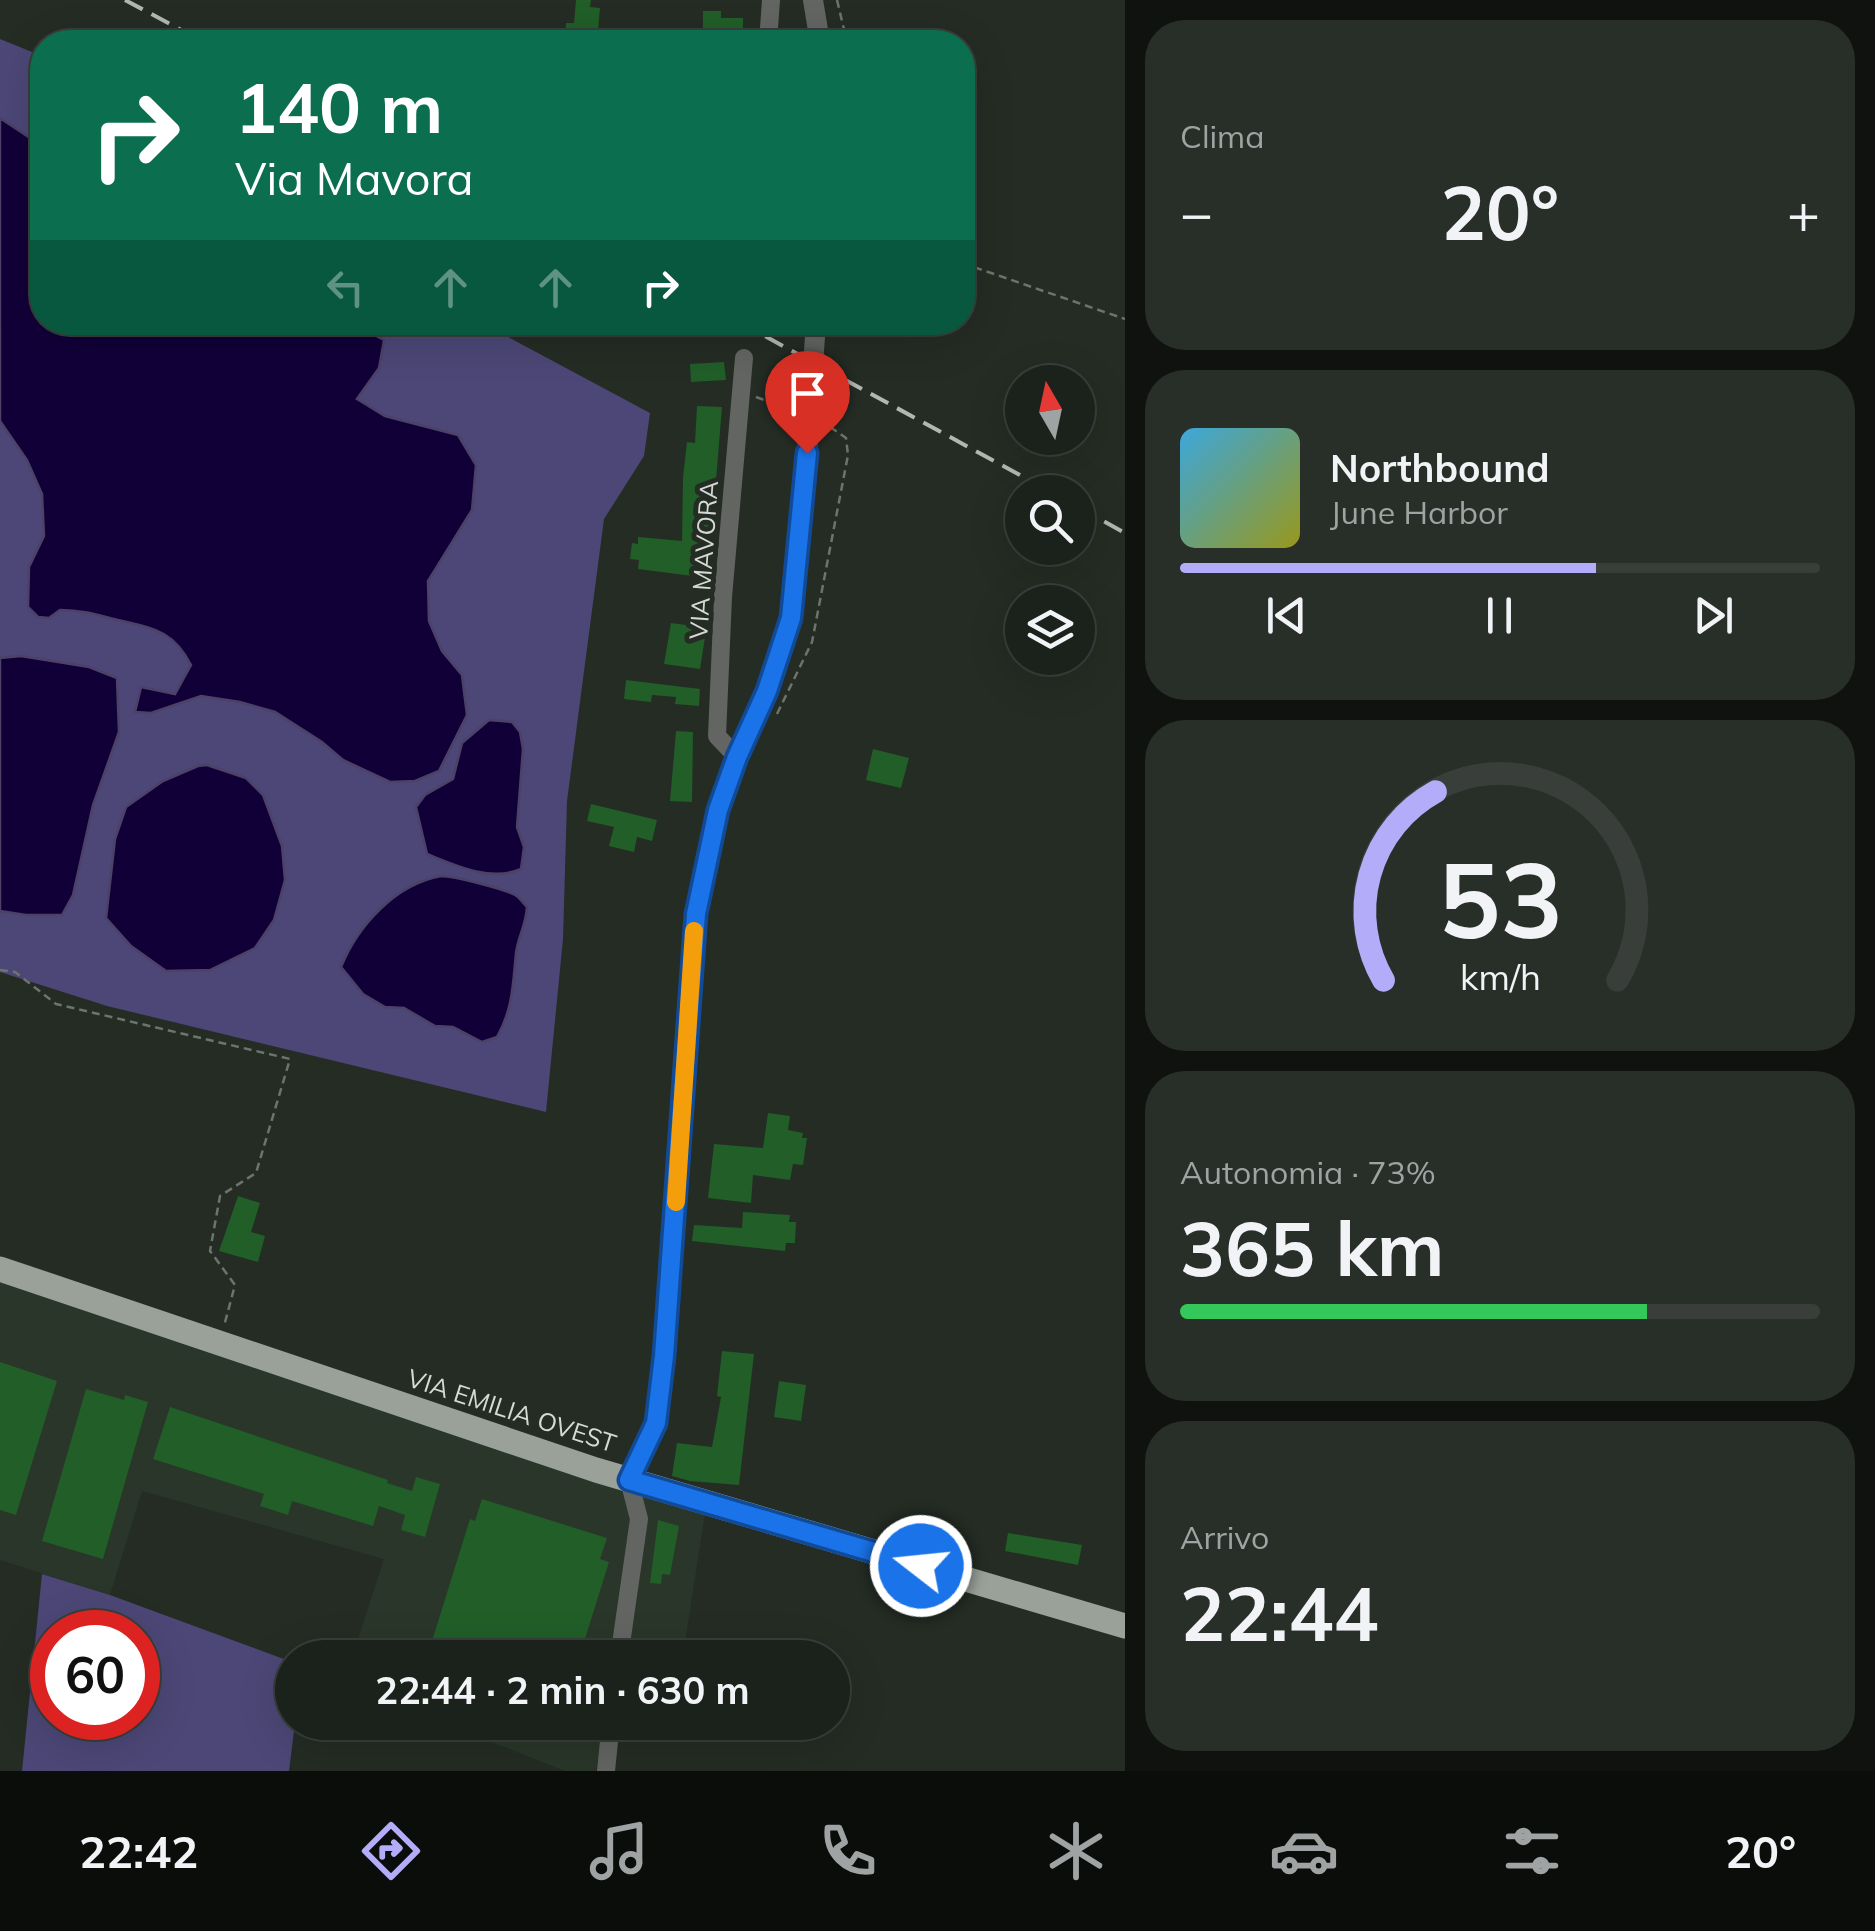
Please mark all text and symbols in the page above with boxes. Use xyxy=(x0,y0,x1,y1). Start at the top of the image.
text: 140 m xyxy=(235,63,443,151)
icon: right xyxy=(70,70,200,200)
text: Clima xyxy=(1180,116,1264,156)
text: Via Mavora xyxy=(235,150,474,206)
text: 20° xyxy=(1441,165,1559,259)
text: − xyxy=(1180,178,1213,247)
text: + xyxy=(1787,178,1820,247)
icon: left xyxy=(318,260,373,315)
icon: ahead xyxy=(423,260,478,315)
icon: ahead xyxy=(528,260,583,315)
icon: right xyxy=(633,260,688,315)
pin xyxy=(765,351,850,454)
north arrow xyxy=(1005,365,1095,455)
map controls xyxy=(1005,365,1095,675)
icon: arrive xyxy=(780,366,835,421)
text: Northbound xyxy=(1330,444,1550,492)
button: search xyxy=(1005,475,1095,565)
street label: VIA MAVORA xyxy=(682,480,724,640)
text: June Harbor xyxy=(1330,492,1508,532)
button: layers xyxy=(1005,585,1095,675)
icon: previous xyxy=(1259,588,1314,643)
icon: pause xyxy=(1472,588,1527,643)
icon: next xyxy=(1686,588,1741,643)
text: 53 xyxy=(1438,833,1562,964)
text: km/h xyxy=(1460,954,1540,999)
text: Autonomia · 73% xyxy=(1180,1152,1436,1192)
text: 365 km xyxy=(1180,1201,1444,1295)
street label: VIA EMILIA OVEST xyxy=(404,1362,620,1458)
position arrow xyxy=(869,1514,973,1618)
text: Arrivo xyxy=(1180,1517,1269,1557)
text: 22:44 xyxy=(1180,1566,1379,1660)
speed limit sign: 60 xyxy=(30,1610,160,1740)
text: 22:44 · 2 min · 630 m xyxy=(375,1666,750,1714)
icon: directions xyxy=(356,1816,426,1886)
icon: music xyxy=(584,1816,654,1886)
icon: phone xyxy=(813,1816,883,1886)
icon: climate xyxy=(1041,1816,1111,1886)
icon: car xyxy=(1269,1816,1339,1886)
icon: filters xyxy=(1497,1816,1567,1886)
text: 22:42 xyxy=(79,1823,198,1879)
text: 20° xyxy=(1725,1823,1796,1879)

